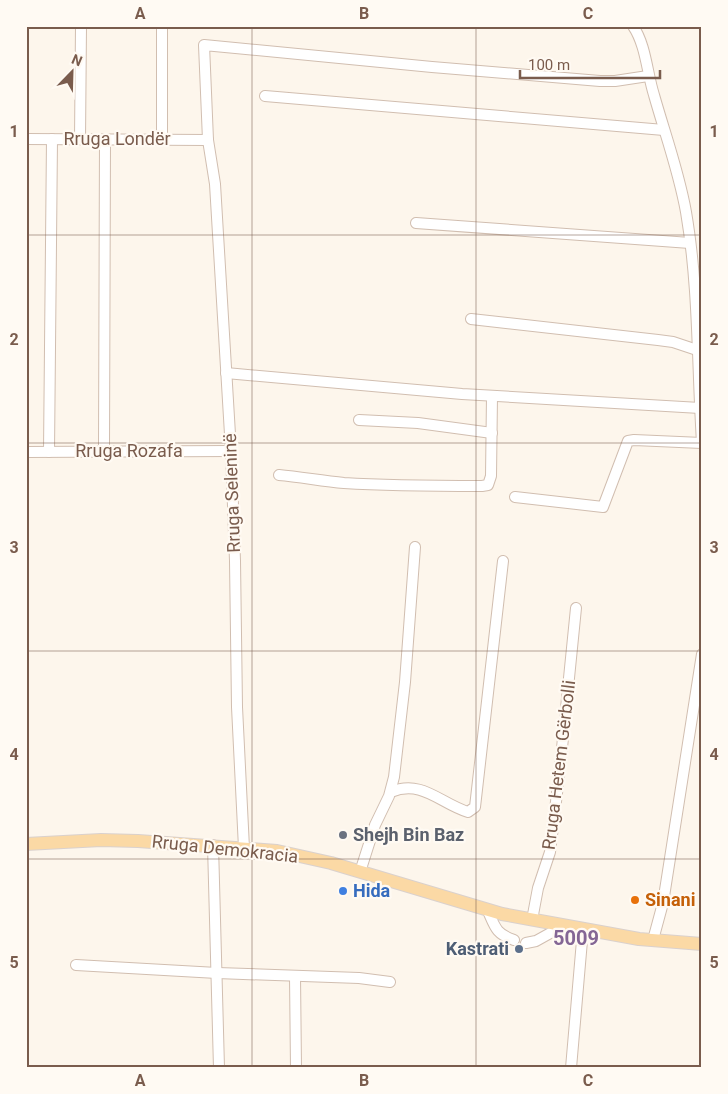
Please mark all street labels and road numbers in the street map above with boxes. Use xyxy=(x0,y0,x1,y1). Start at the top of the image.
street label: Rruga Londër xyxy=(63,128,171,149)
street label: Rruga Seleninë xyxy=(219,433,244,553)
street label: Rruga Rozafa xyxy=(75,440,183,461)
street label: Rruga Hetem Gërbolli xyxy=(538,679,579,851)
street label: Rruga Demokracia xyxy=(151,830,299,867)

